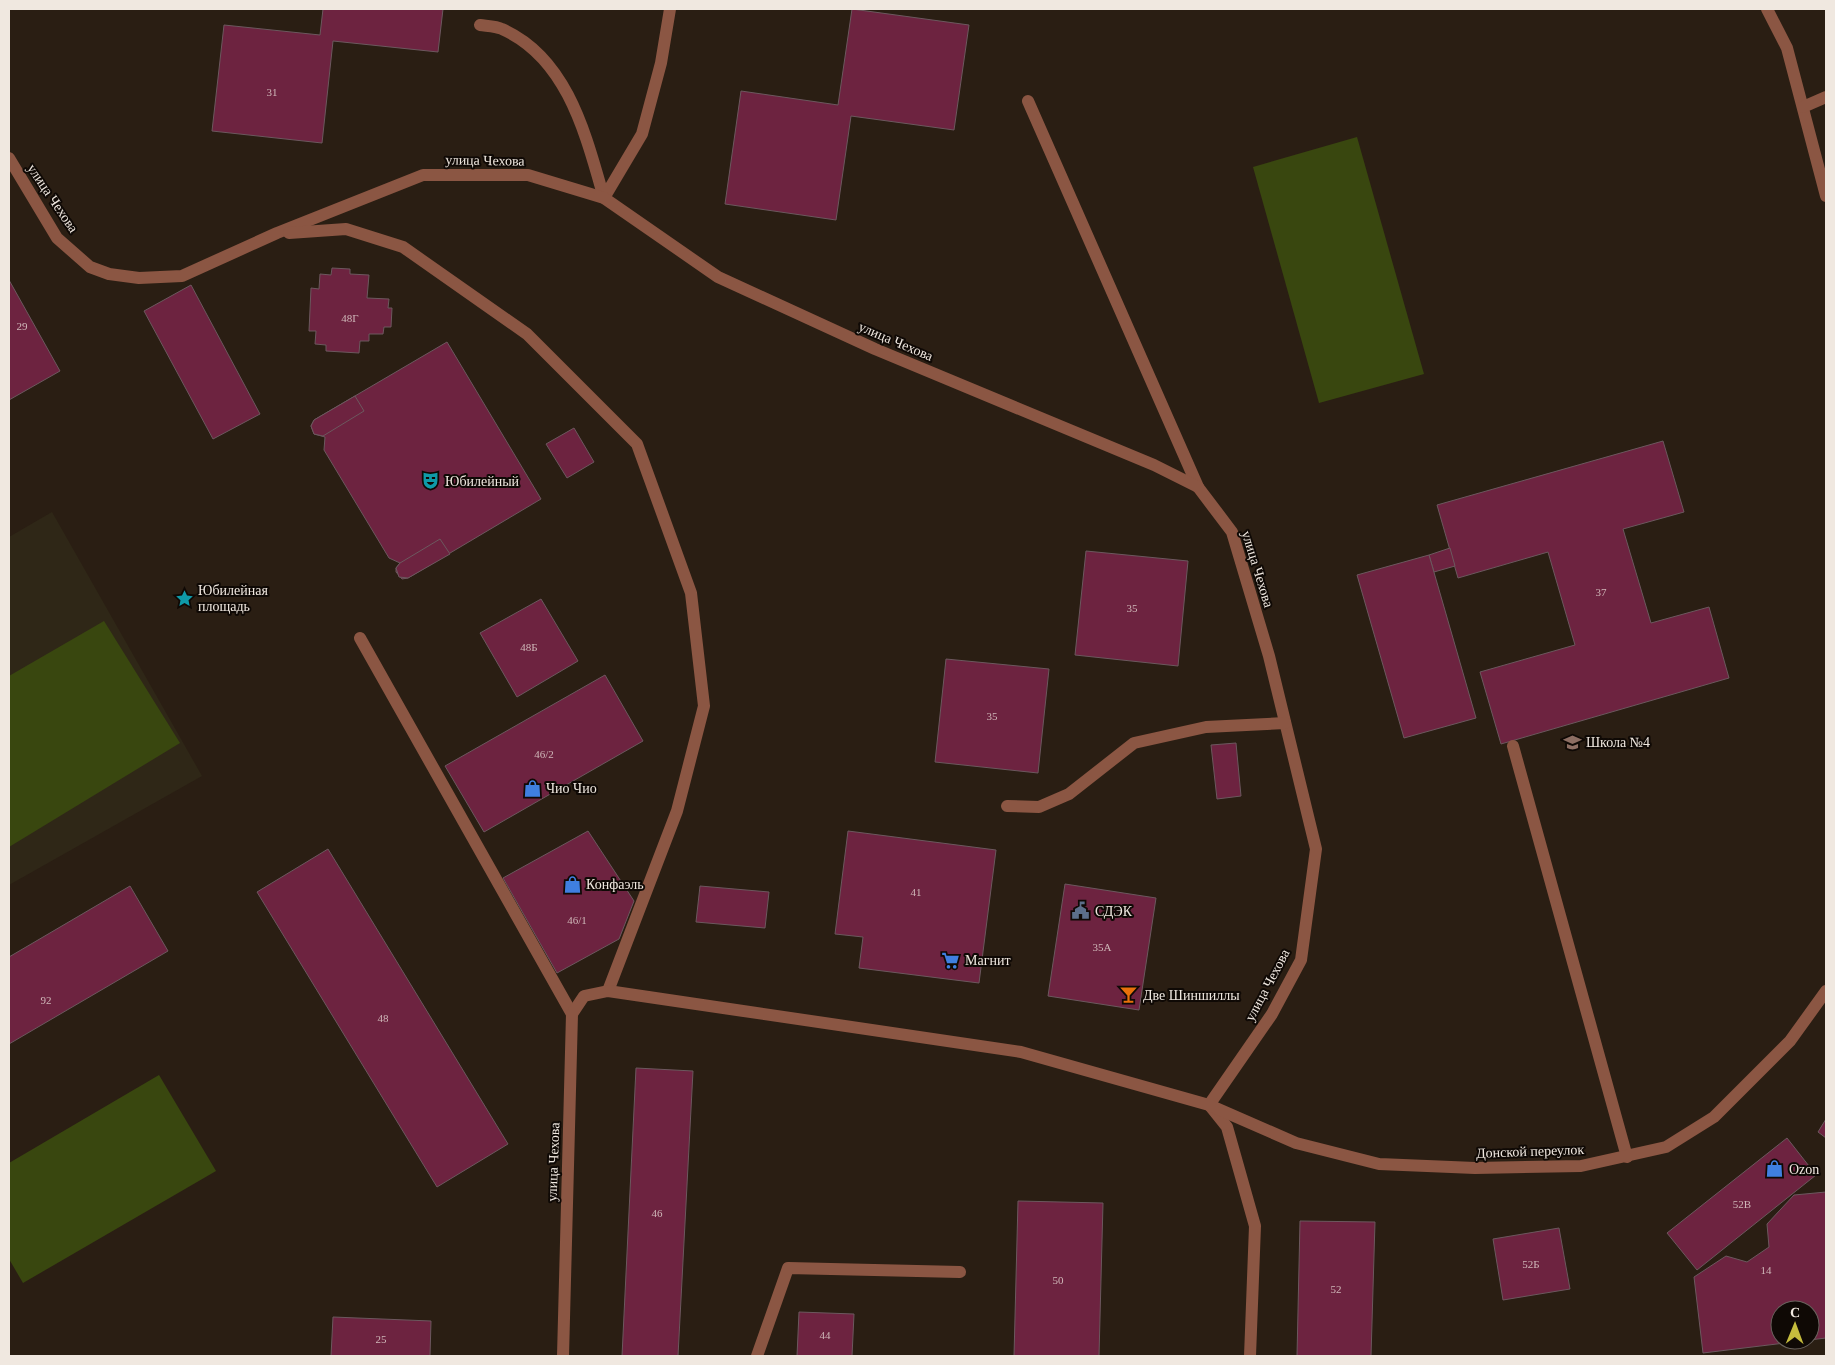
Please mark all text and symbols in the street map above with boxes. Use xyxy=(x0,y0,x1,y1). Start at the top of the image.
house number: 31 xyxy=(267,86,278,98)
street label: улица Чехова xyxy=(445,152,526,169)
street label: улица Чехова xyxy=(24,161,81,236)
house number: 48Г xyxy=(341,312,359,324)
street label: улица Чехова xyxy=(856,319,936,364)
house number: 29 xyxy=(17,320,28,332)
theatre icon: Юбилейный xyxy=(421,471,441,491)
place label: Юбилейный xyxy=(445,474,520,489)
street label: улица Чехова xyxy=(1239,529,1277,610)
place label: Юбилейная площадь xyxy=(198,583,268,614)
house number: 37 xyxy=(1596,586,1607,598)
place icon: Юбилейная площадь xyxy=(174,588,194,608)
house number: 35 xyxy=(1127,602,1138,614)
house number: 48Б xyxy=(520,641,538,653)
house number: 35 xyxy=(987,710,998,722)
school or university icon: Школа №4 xyxy=(1562,732,1582,752)
place label: Школа №4 xyxy=(1586,735,1650,750)
house number: 46/2 xyxy=(534,748,554,760)
shop icon: Чио Чио xyxy=(522,778,542,798)
place label: Чио Чио xyxy=(546,781,597,796)
shop icon: Конфаэль xyxy=(562,874,582,894)
place label: Конфаэль xyxy=(586,877,644,892)
house number: 41 xyxy=(911,886,922,898)
public building icon: СДЭК xyxy=(1071,901,1091,921)
place label: СДЭК xyxy=(1095,904,1133,919)
house number: 46/1 xyxy=(567,914,587,926)
house number: 35А xyxy=(1093,941,1112,953)
street label: улица Чехова xyxy=(1242,946,1293,1024)
supermarket icon: Магнит xyxy=(941,950,961,970)
place label: Магнит xyxy=(965,953,1011,968)
bar icon: Две Шиншиллы xyxy=(1119,985,1139,1005)
place label: Две Шиншиллы xyxy=(1143,988,1240,1003)
house number: 92 xyxy=(41,994,52,1006)
house number: 48 xyxy=(378,1012,389,1024)
street label: улица Чехова xyxy=(545,1121,562,1202)
street label: Донской переулок xyxy=(1476,1142,1584,1161)
shop icon: Ozon xyxy=(1765,1159,1785,1179)
place label: Ozon xyxy=(1789,1162,1819,1177)
house number: 52В xyxy=(1733,1198,1751,1210)
house number: 46 xyxy=(652,1207,663,1219)
house number: 52Б xyxy=(1522,1258,1540,1270)
house number: 14 xyxy=(1761,1264,1772,1276)
house number: 50 xyxy=(1053,1274,1064,1286)
house number: 52 xyxy=(1331,1283,1342,1295)
north arrow xyxy=(1770,1300,1820,1350)
text: С xyxy=(1790,1305,1800,1320)
house number: 44 xyxy=(820,1329,831,1341)
house number: 25 xyxy=(376,1333,387,1345)

